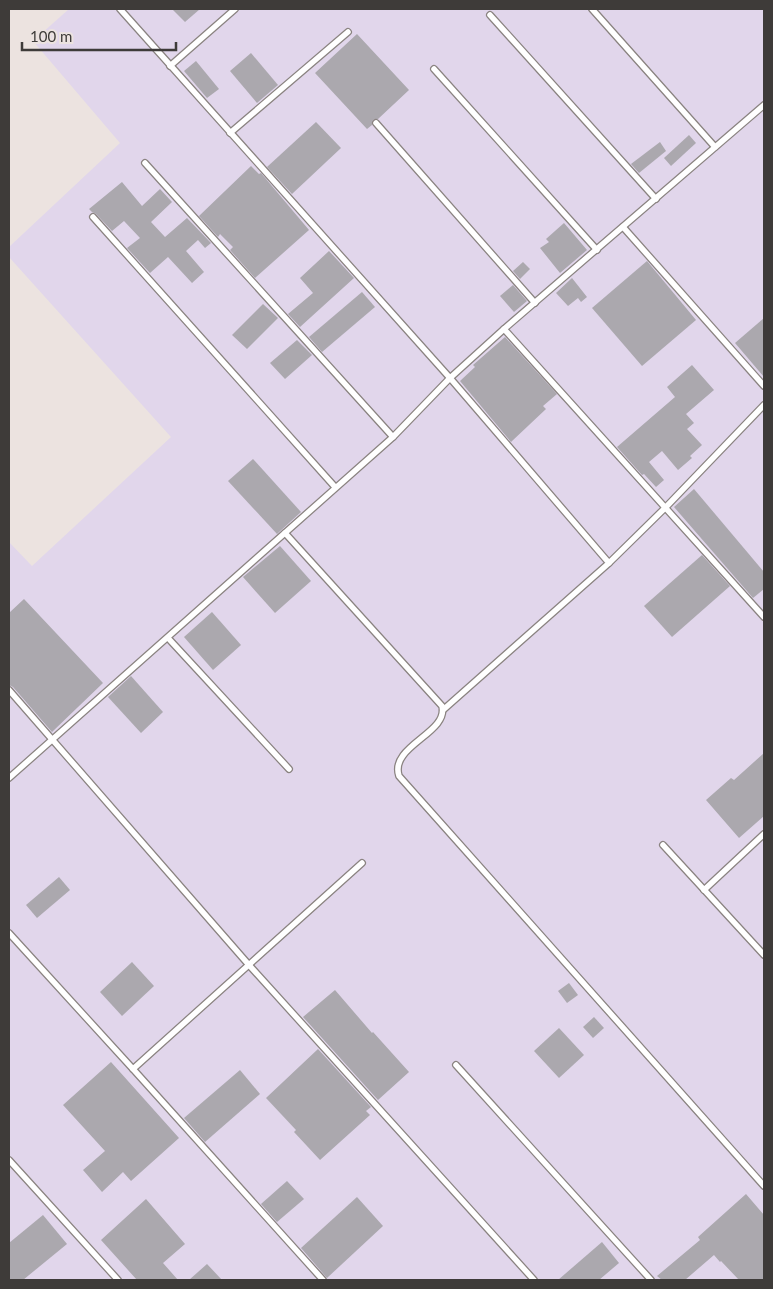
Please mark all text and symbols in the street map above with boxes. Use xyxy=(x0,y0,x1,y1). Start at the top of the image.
scale bar xyxy=(22,20,176,52)
text: 100 m xyxy=(30,27,72,45)

